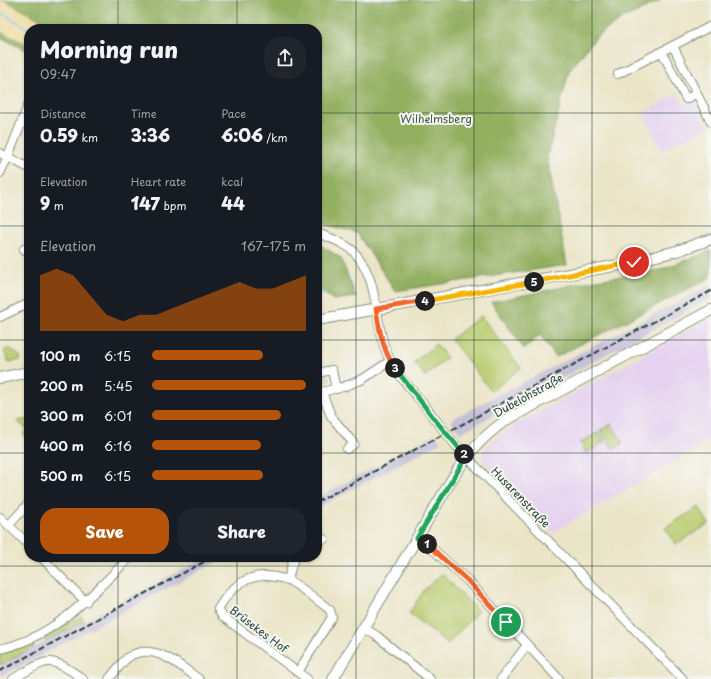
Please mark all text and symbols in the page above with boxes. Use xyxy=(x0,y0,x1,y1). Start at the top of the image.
text: Morning run xyxy=(40,32,178,65)
button: share xyxy=(264,37,306,79)
text: 09:47 xyxy=(40,64,76,83)
text: Distance xyxy=(40,105,86,122)
text: Time xyxy=(131,105,157,122)
text: Pace xyxy=(221,105,246,122)
park label: Wilhelmsberg xyxy=(400,110,472,127)
text: 0.59 xyxy=(40,122,78,148)
text: 3:36 xyxy=(131,122,170,148)
text: 6:06 xyxy=(221,122,263,148)
text: km xyxy=(78,129,98,146)
text: /km xyxy=(263,129,288,146)
text: Elevation xyxy=(40,173,87,190)
text: Heart rate xyxy=(131,173,186,190)
text: kcal xyxy=(221,173,243,190)
text: 9 xyxy=(40,190,50,216)
text: 147 xyxy=(131,190,160,216)
text: 44 xyxy=(221,190,245,216)
text: m xyxy=(50,197,64,214)
text: bpm xyxy=(160,197,186,214)
text: Elevation xyxy=(40,236,96,255)
text: 167–175 m xyxy=(241,236,306,255)
pin xyxy=(617,245,651,279)
icon: check xyxy=(623,251,645,273)
pin: 5 xyxy=(524,272,544,292)
text: 5 xyxy=(530,273,538,290)
pin: 4 xyxy=(415,291,435,311)
text: 4 xyxy=(421,292,429,309)
text: 100 m xyxy=(40,346,81,365)
text: 6:15 xyxy=(104,346,131,365)
pin: 3 xyxy=(385,358,405,378)
text: 3 xyxy=(391,359,399,376)
street label: Dubelohstraße xyxy=(490,369,566,421)
text: 200 m xyxy=(40,376,84,395)
text: 5:45 xyxy=(104,376,133,395)
text: 300 m xyxy=(40,406,84,425)
text: 6:01 xyxy=(104,406,132,425)
text: 400 m xyxy=(40,436,84,455)
text: 6:16 xyxy=(104,436,132,455)
pin: 2 xyxy=(454,444,474,464)
text: 2 xyxy=(460,445,468,462)
street label: Husarenstraße xyxy=(488,463,555,531)
text: 500 m xyxy=(40,466,83,485)
text: 6:15 xyxy=(104,466,131,485)
button: Save xyxy=(40,508,169,554)
button: Share xyxy=(177,508,306,554)
pin: 1 xyxy=(417,534,437,554)
text: 1 xyxy=(424,535,430,552)
street label: Brüsekes Hof xyxy=(226,601,293,658)
pin xyxy=(489,605,523,639)
icon: arrive xyxy=(495,611,517,633)

